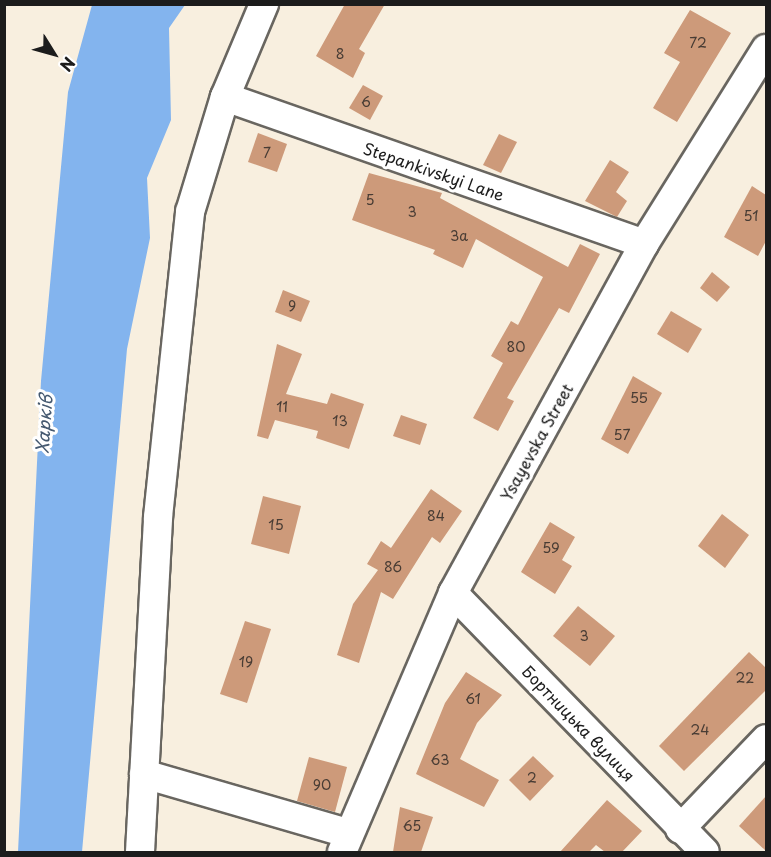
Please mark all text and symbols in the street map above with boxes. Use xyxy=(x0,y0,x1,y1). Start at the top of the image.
north arrow xyxy=(24,24,84,84)
house number: 72 xyxy=(689,35,707,51)
house number: 8 xyxy=(336,46,344,62)
text: N xyxy=(55,53,82,77)
house number: 6 xyxy=(361,94,371,110)
street label: Stepankivskyi Lane xyxy=(361,138,507,204)
house number: 7 xyxy=(263,145,271,161)
house number: 5 xyxy=(365,192,375,208)
house number: 3 xyxy=(407,204,417,220)
house number: 51 xyxy=(744,208,758,224)
house number: 3а xyxy=(450,228,468,244)
house number: 9 xyxy=(288,298,296,314)
house number: 80 xyxy=(507,339,525,355)
street label: Ysayevska Street xyxy=(495,379,577,505)
house number: 55 xyxy=(630,390,648,406)
water label: Харків xyxy=(31,394,57,454)
house number: 11 xyxy=(276,399,288,415)
house number: 13 xyxy=(332,413,348,429)
house number: 57 xyxy=(614,427,630,443)
house number: 84 xyxy=(427,508,445,524)
house number: 15 xyxy=(268,517,284,533)
house number: 59 xyxy=(542,540,560,556)
house number: 86 xyxy=(384,559,402,575)
house number: 3 xyxy=(579,628,589,644)
house number: 19 xyxy=(239,654,253,670)
street label: Бортницька вулиця xyxy=(519,661,639,785)
house number: 22 xyxy=(736,670,754,686)
house number: 61 xyxy=(465,691,481,707)
house number: 24 xyxy=(691,722,709,738)
house number: 63 xyxy=(431,752,449,768)
house number: 2 xyxy=(527,770,537,786)
house number: 90 xyxy=(313,777,331,793)
house number: 65 xyxy=(403,818,421,834)

